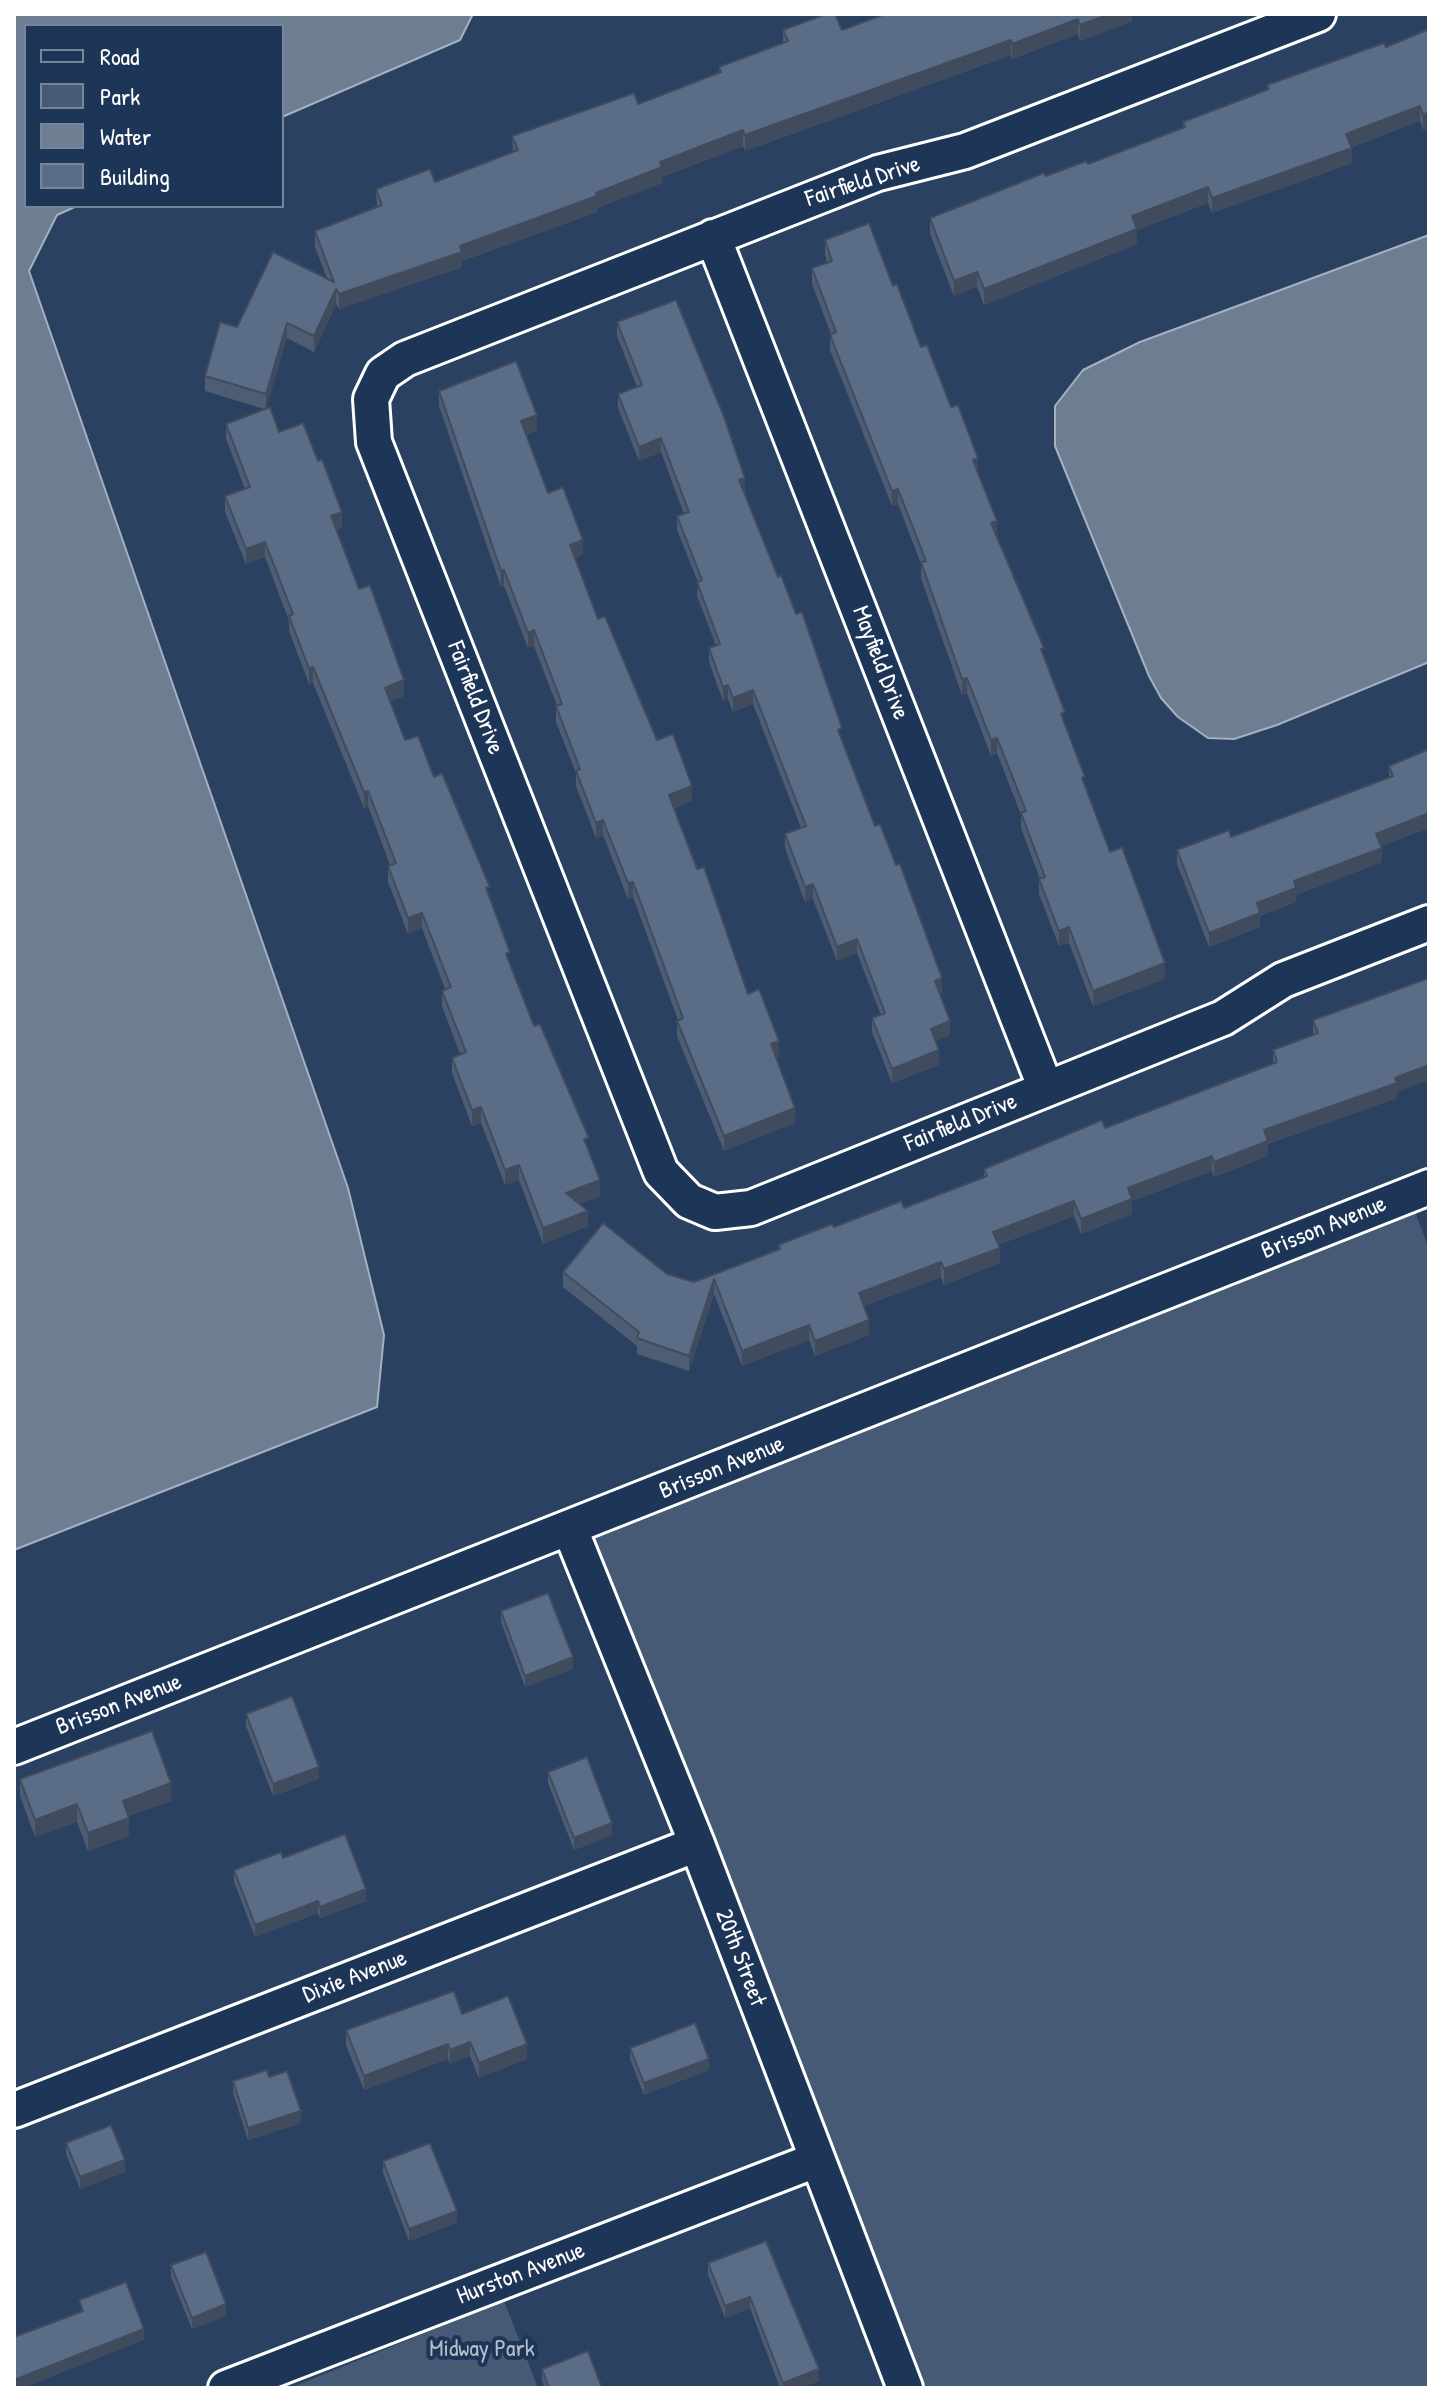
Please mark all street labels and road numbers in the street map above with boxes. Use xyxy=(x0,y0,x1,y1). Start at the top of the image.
street label: Fairfield Drive xyxy=(802,150,924,214)
street label: Mayfield Drive xyxy=(845,602,915,724)
street label: Fairfield Drive xyxy=(440,637,510,759)
street label: Fairfield Drive xyxy=(901,1087,1021,1159)
street label: Brisson Avenue xyxy=(1257,1190,1391,1266)
street label: Brisson Avenue xyxy=(655,1430,789,1506)
street label: Brisson Avenue xyxy=(52,1668,186,1742)
street label: 20th Street xyxy=(708,1905,772,2011)
street label: Dixie Avenue xyxy=(299,1944,411,2010)
street label: Hurston Avenue xyxy=(453,2236,589,2312)

